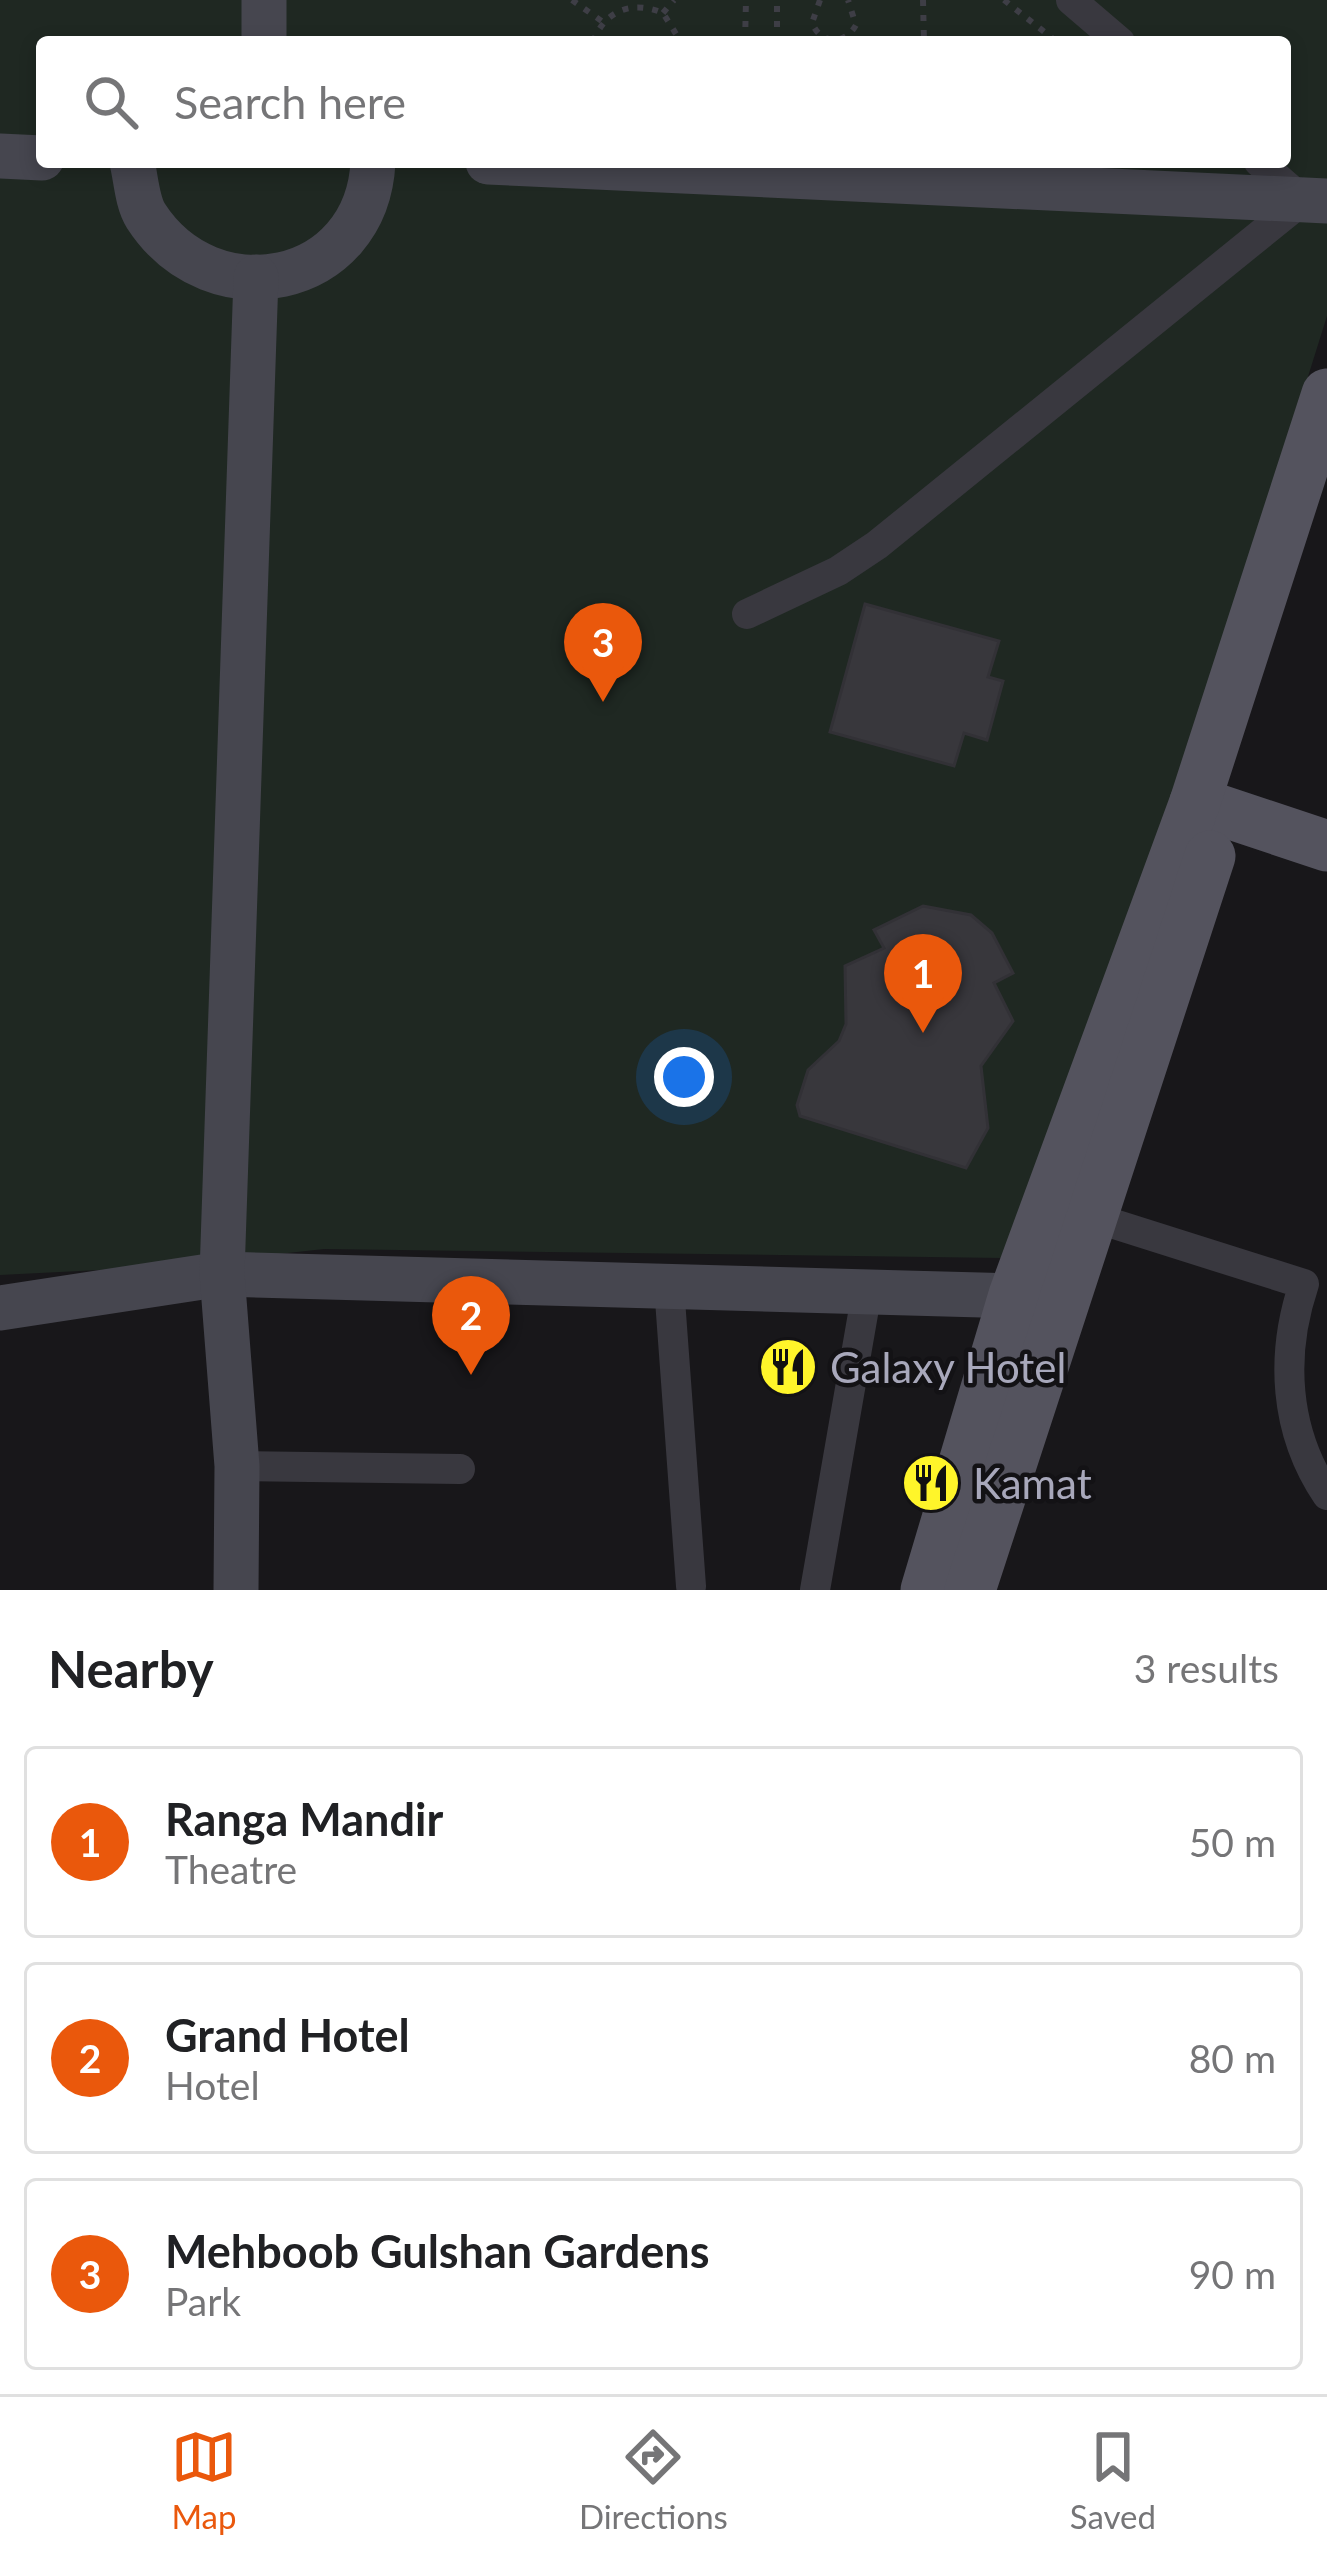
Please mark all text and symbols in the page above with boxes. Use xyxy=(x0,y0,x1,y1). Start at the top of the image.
search box xyxy=(36,36,1291,168)
icon: search xyxy=(78,69,144,135)
text: Search here xyxy=(174,75,406,129)
pin: 3 xyxy=(564,603,642,702)
pin: 1 xyxy=(884,934,962,1033)
your location xyxy=(654,1047,714,1107)
pin: 2 xyxy=(432,1276,510,1375)
restaurant icon: Galaxy Hotel xyxy=(757,1336,819,1398)
place label: Galaxy Hotel xyxy=(830,1342,1066,1392)
restaurant icon: Kamat xyxy=(900,1452,962,1514)
place label: Kamat xyxy=(973,1458,1092,1508)
text: Nearby xyxy=(48,1638,214,1699)
text: 3 results xyxy=(1134,1645,1279,1691)
text: Ranga Mandir xyxy=(165,1792,443,1846)
text: 1 xyxy=(79,1819,101,1865)
text: 50 m xyxy=(1189,1819,1276,1865)
text: Theatre xyxy=(165,1846,297,1892)
text: Grand Hotel xyxy=(165,2008,410,2062)
text: 2 xyxy=(79,2035,101,2081)
text: 80 m xyxy=(1189,2035,1276,2081)
text: Hotel xyxy=(165,2062,260,2108)
text: Mehboob Gulshan Gardens xyxy=(165,2224,709,2278)
text: 3 xyxy=(79,2251,101,2297)
text: 90 m xyxy=(1189,2251,1276,2297)
text: Park xyxy=(165,2278,241,2324)
tab: Map xyxy=(171,2424,237,2536)
tab: Directions xyxy=(579,2424,728,2536)
tab: Saved xyxy=(1070,2424,1156,2536)

